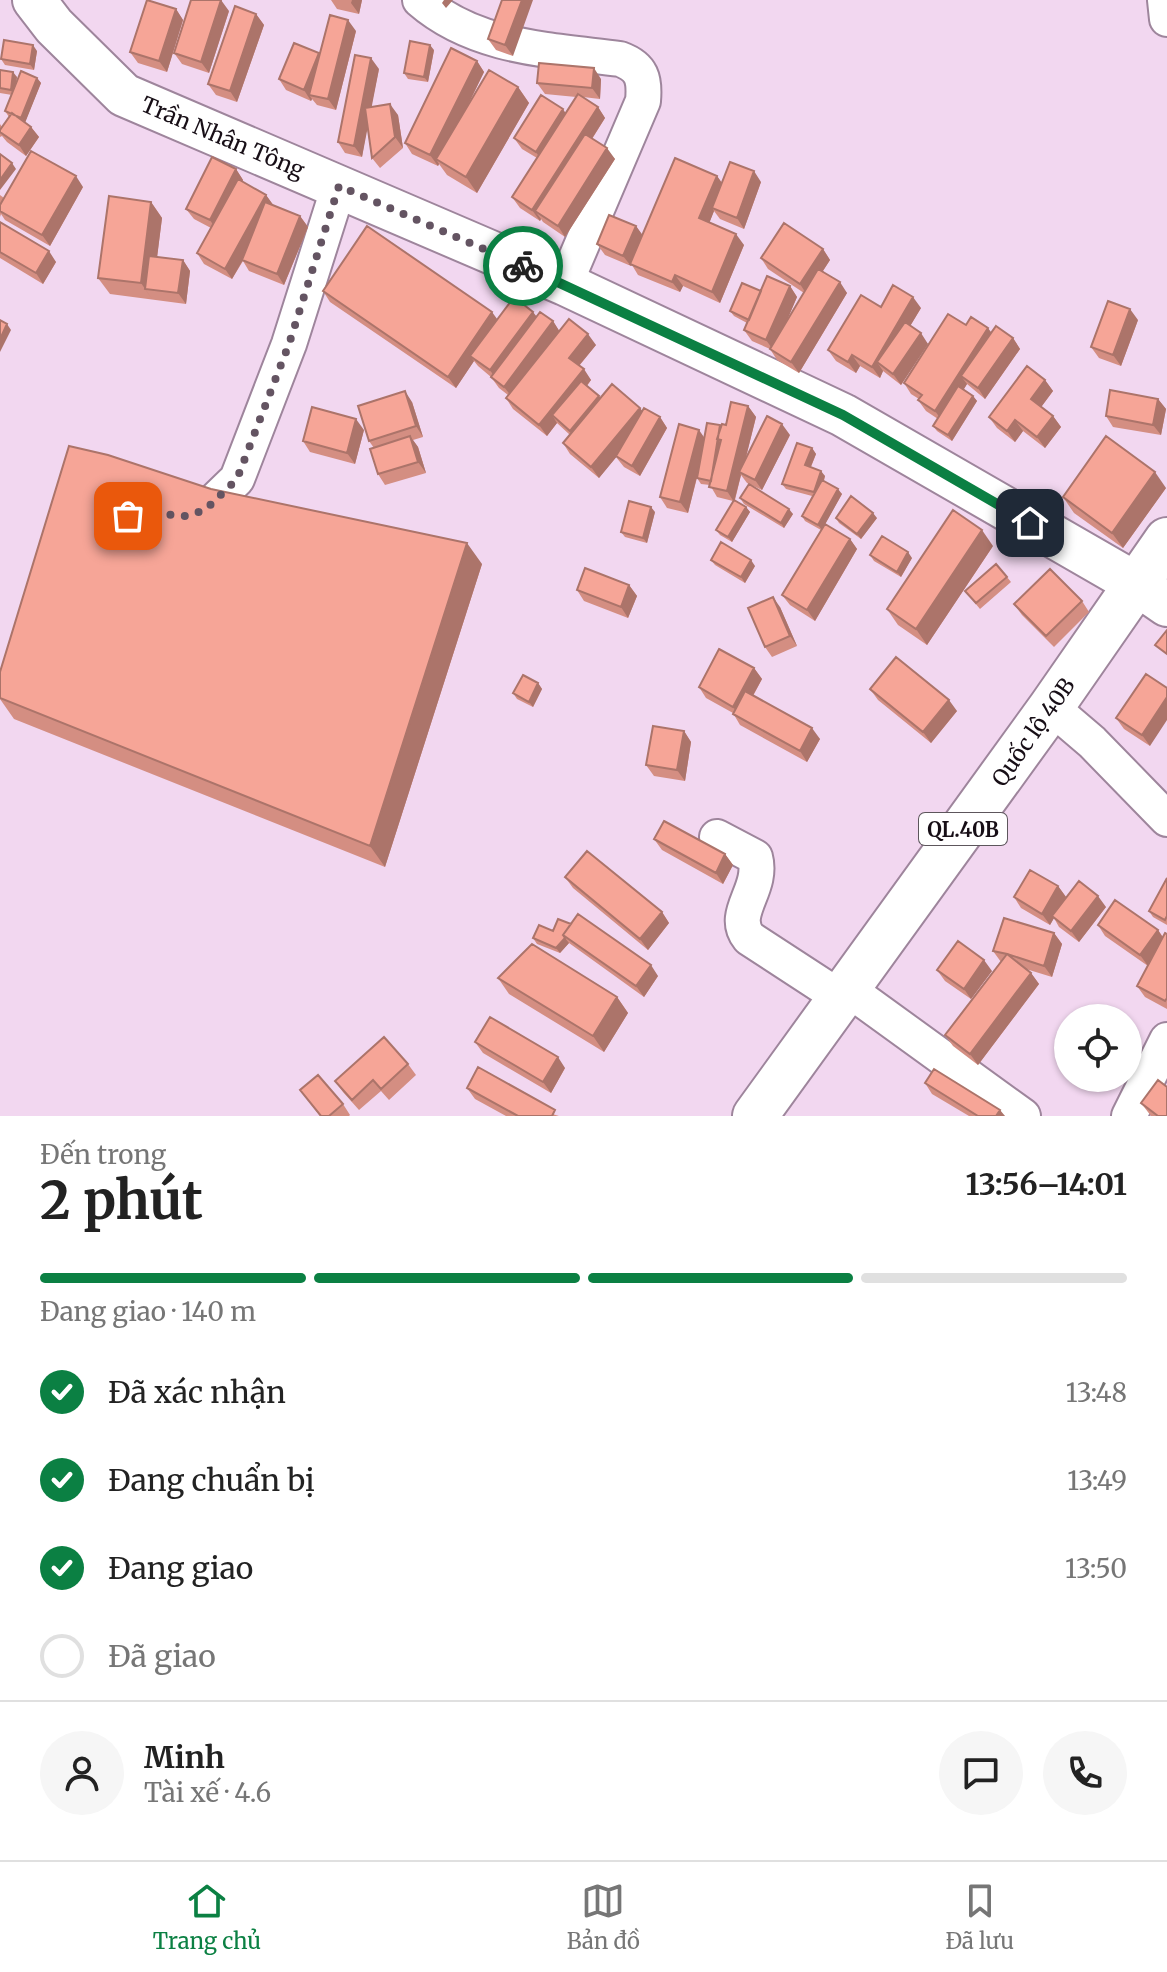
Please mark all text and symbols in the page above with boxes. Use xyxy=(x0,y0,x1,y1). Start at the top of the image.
street label: Trần Nhân Tông xyxy=(137,90,309,184)
courier xyxy=(483,226,563,306)
icon: bike xyxy=(501,244,545,288)
pin xyxy=(94,482,162,550)
pin xyxy=(996,489,1064,557)
icon: bag xyxy=(106,494,150,538)
icon: home xyxy=(1008,501,1052,545)
street label: Quốc lộ 40B xyxy=(985,672,1081,792)
road number: QL.40B xyxy=(919,813,1007,845)
map controls xyxy=(1054,1004,1142,1092)
button: locate xyxy=(1054,1004,1142,1092)
text: Đến trong xyxy=(40,1138,166,1171)
text: 13:56–14:01 xyxy=(965,1165,1127,1203)
text: 2 phút xyxy=(40,1168,203,1233)
text: Đang giao · 140 m xyxy=(40,1295,256,1328)
icon: check xyxy=(40,1370,84,1414)
text: Đã xác nhận xyxy=(108,1373,286,1411)
text: 13:48 xyxy=(1066,1376,1127,1409)
icon: check xyxy=(40,1458,84,1502)
text: Đang chuẩn bị xyxy=(108,1461,315,1499)
text: 13:49 xyxy=(1067,1464,1127,1497)
icon: check xyxy=(40,1546,84,1590)
text: Đang giao xyxy=(108,1549,253,1587)
text: 13:50 xyxy=(1065,1552,1127,1585)
text: Đã giao xyxy=(108,1637,216,1675)
button: person xyxy=(40,1731,124,1815)
button: chat xyxy=(939,1731,1023,1815)
button: phone xyxy=(1043,1731,1127,1815)
text: Minh xyxy=(144,1738,225,1776)
text: Tài xế · 4.6 xyxy=(144,1776,271,1809)
tab: Trang chủ xyxy=(153,1879,261,1955)
tab: Bản đồ xyxy=(567,1879,640,1955)
tab: Đã lưu xyxy=(945,1879,1014,1955)

